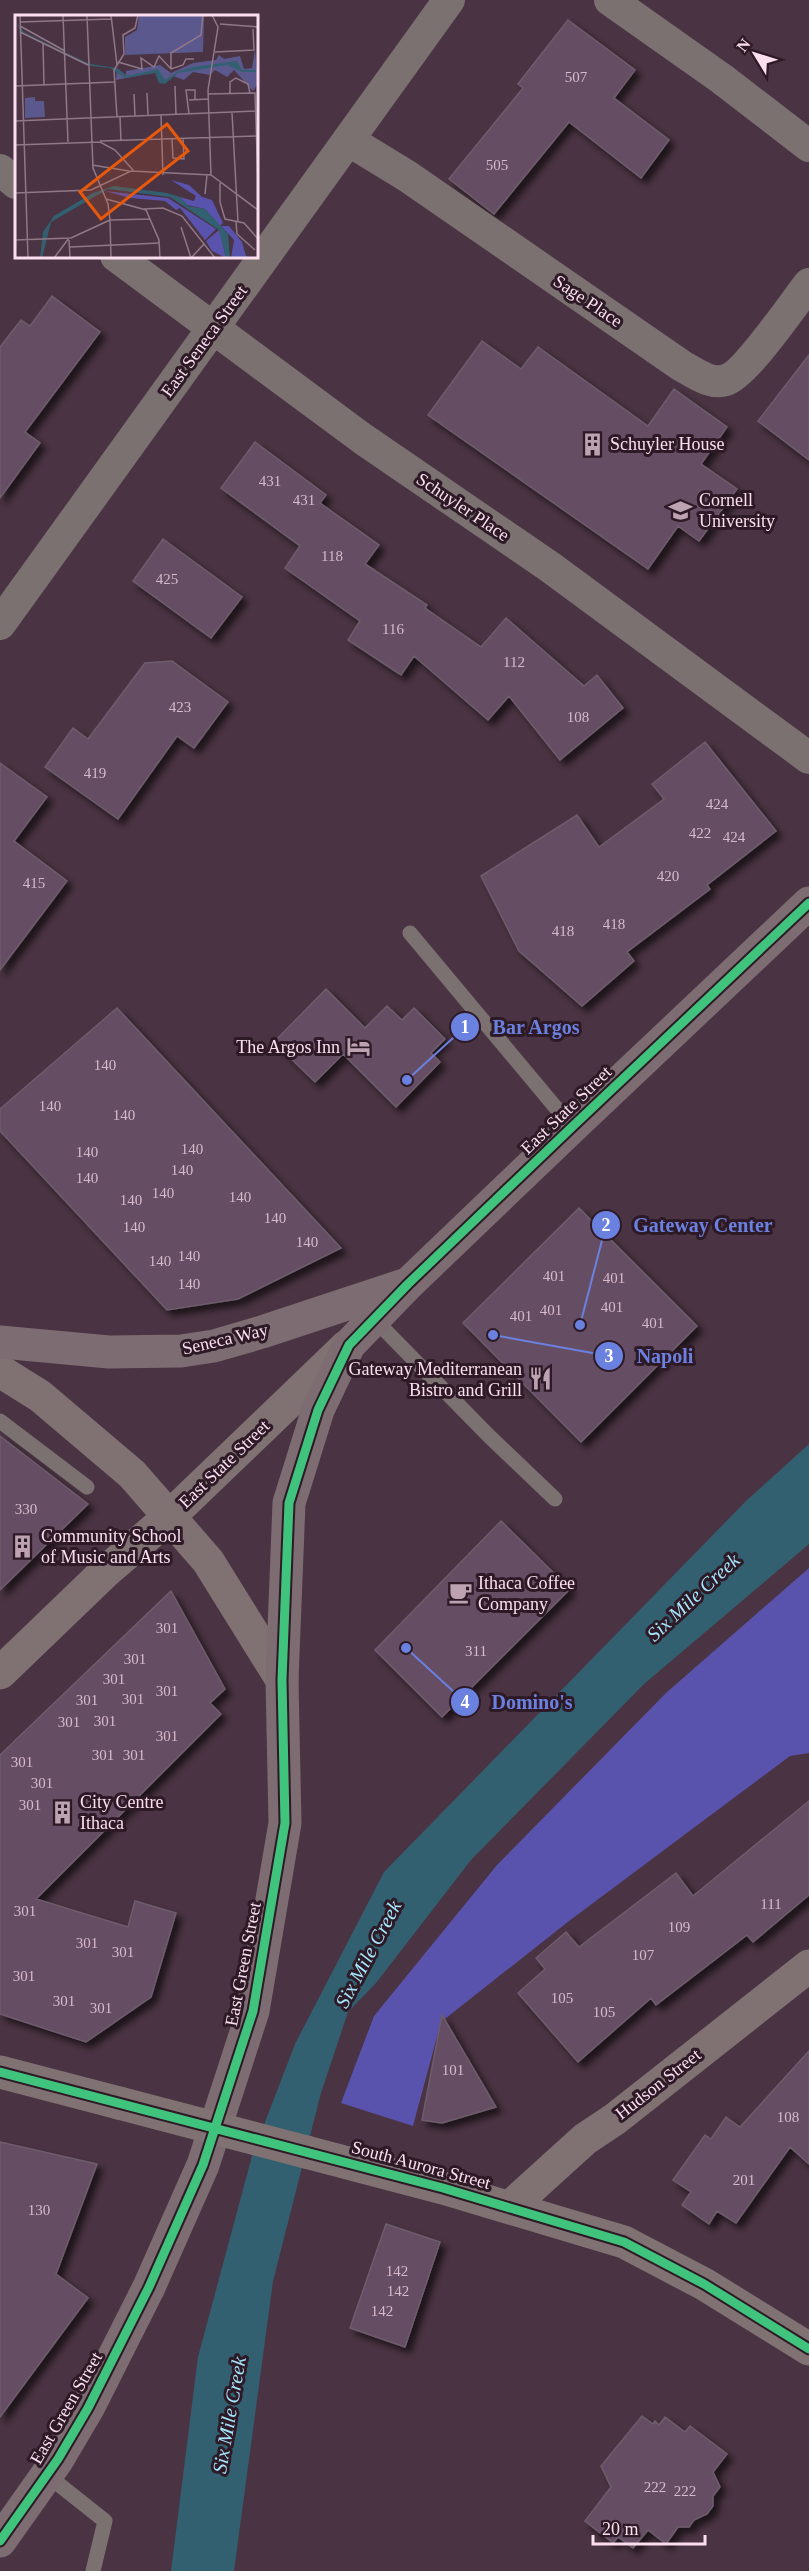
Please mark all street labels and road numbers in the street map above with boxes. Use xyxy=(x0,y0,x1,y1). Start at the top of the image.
street label: Sage Place xyxy=(550,271,626,331)
street label: East Seneca Street xyxy=(157,281,251,401)
street label: Schuyler Place xyxy=(413,469,513,545)
street label: East State Street xyxy=(517,1062,615,1158)
street label: Seneca Way xyxy=(180,1319,270,1359)
street label: East State Street xyxy=(175,1416,273,1512)
street label: East Green Street xyxy=(221,1900,265,2028)
street label: Hudson Street xyxy=(611,2045,705,2123)
street label: South Aurora Street xyxy=(349,2137,493,2193)
street label: East Green Street xyxy=(26,2348,106,2468)

